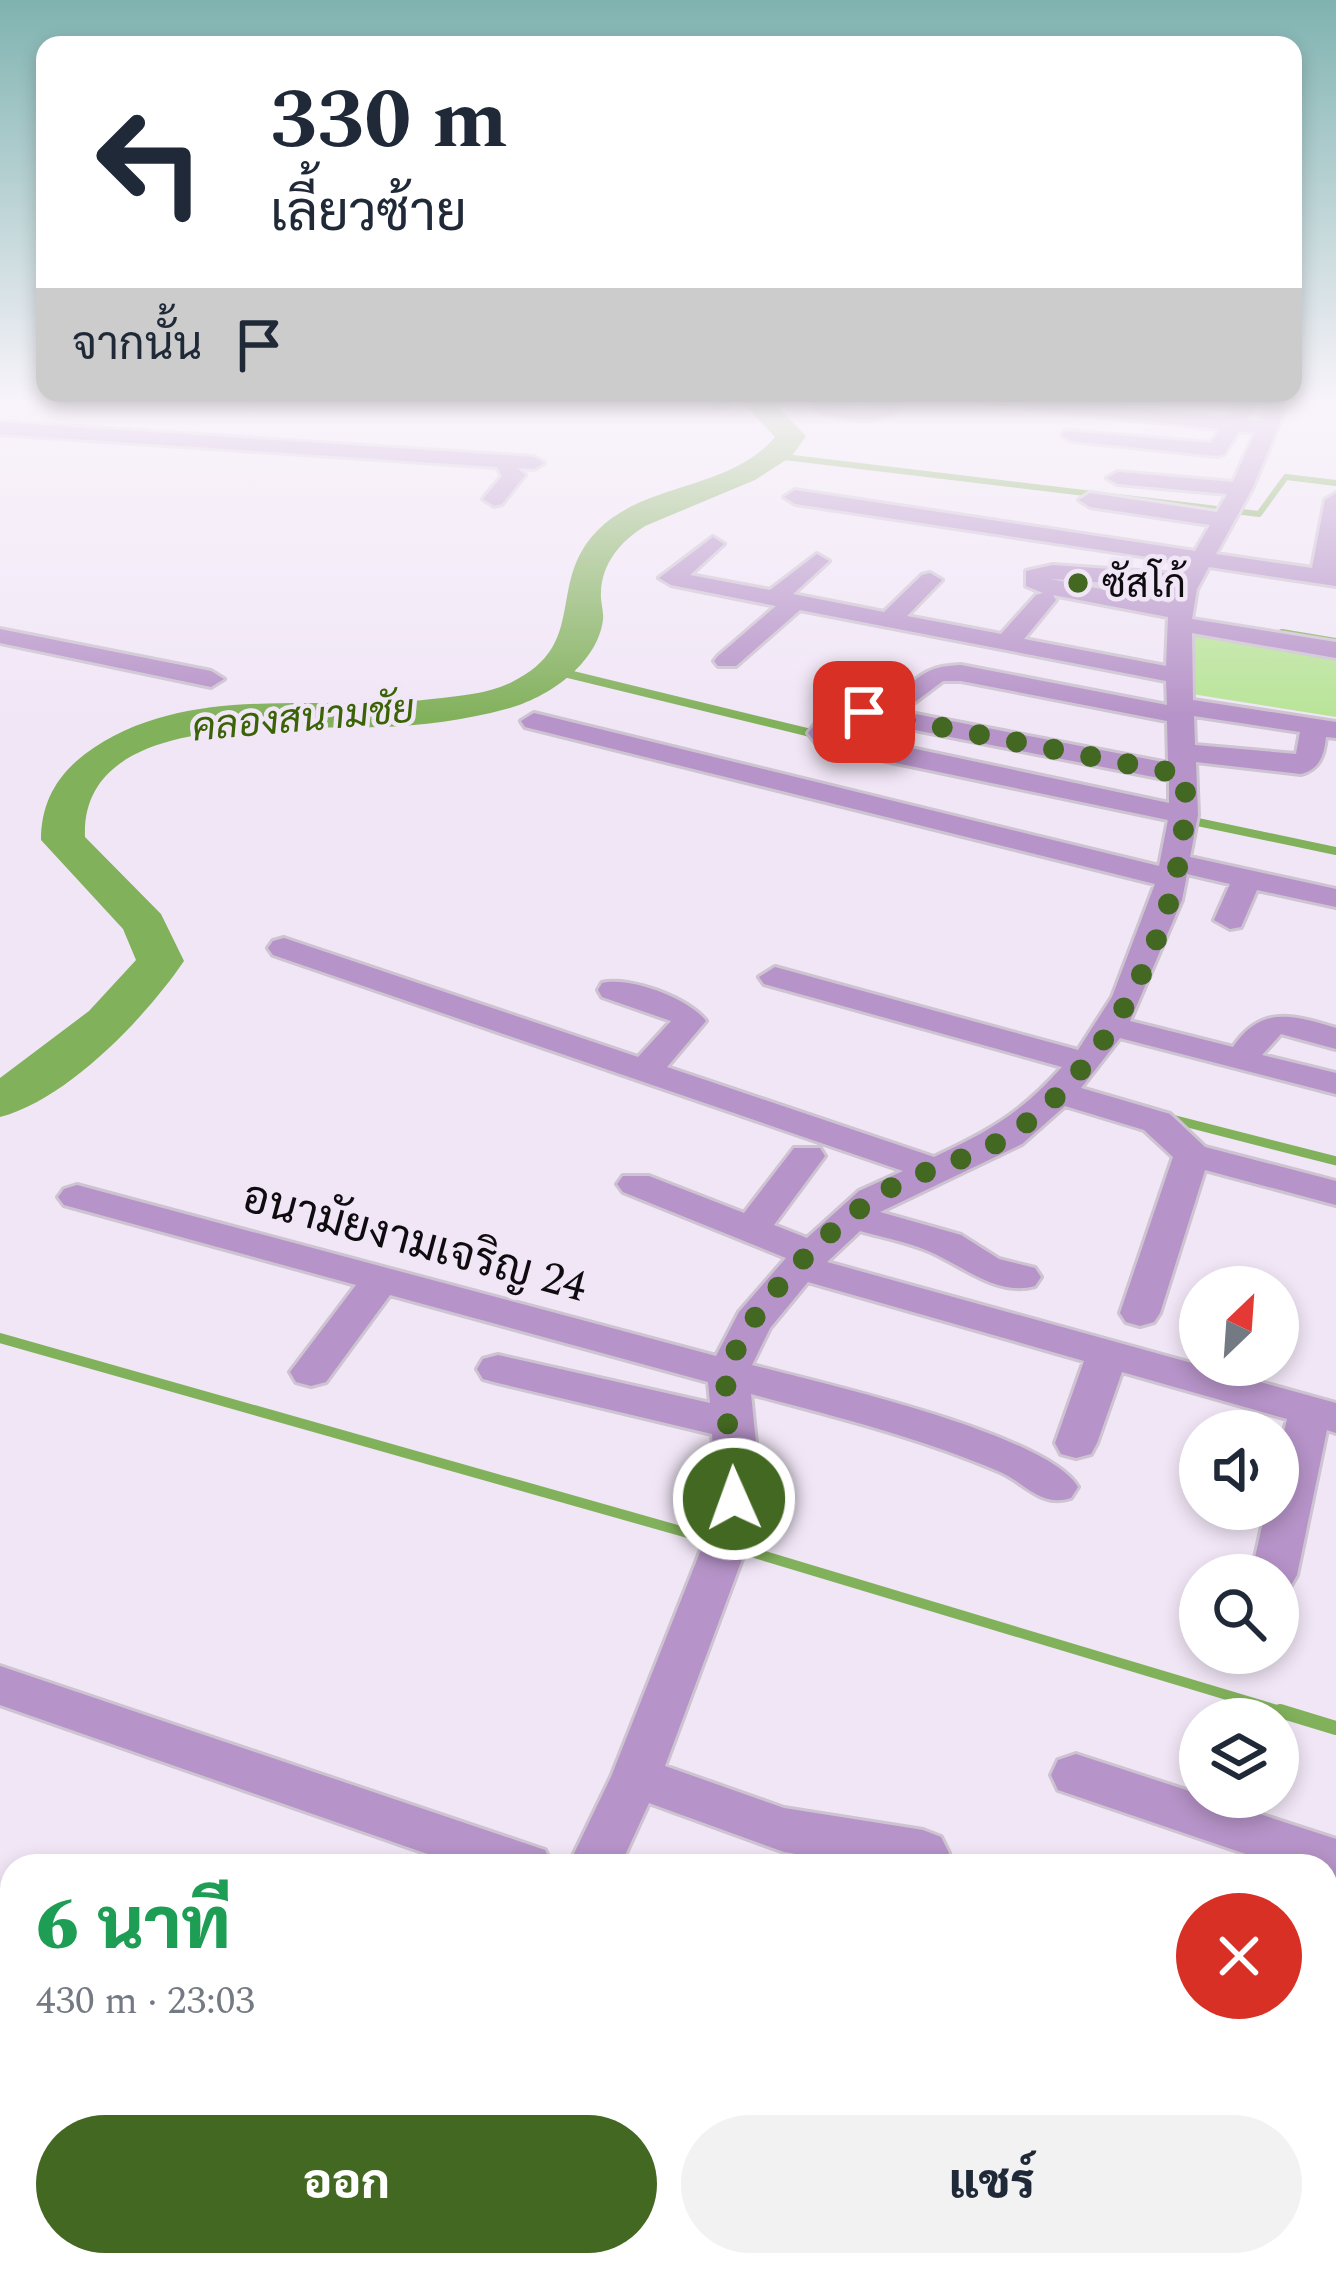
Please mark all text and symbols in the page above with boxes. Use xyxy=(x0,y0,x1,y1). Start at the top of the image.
text: 330 m xyxy=(270,57,508,185)
icon: left xyxy=(72,84,228,240)
text: เลี้ยวซ้าย xyxy=(270,173,467,255)
text: จากนั้น xyxy=(72,311,202,380)
icon: arrive xyxy=(226,312,292,378)
place label: ซัสโก้ xyxy=(1102,556,1187,615)
marker: ซัสโก้ xyxy=(1065,570,1091,596)
pin xyxy=(813,661,915,763)
icon: arrive xyxy=(831,679,897,745)
water label: คลองสนามชัย xyxy=(190,680,417,759)
street label: อนามัยงามเจริญ 24 xyxy=(234,1163,595,1322)
north arrow xyxy=(1179,1266,1299,1386)
map controls xyxy=(1179,1266,1299,1818)
button: sound xyxy=(1179,1410,1299,1530)
position arrow xyxy=(671,1436,797,1562)
button: search xyxy=(1179,1554,1299,1674)
button: layers xyxy=(1179,1698,1299,1818)
text: 6 นาที xyxy=(36,1872,231,1981)
button: close xyxy=(1176,1893,1302,2019)
text: 430 m · 23:03 xyxy=(36,1972,255,2031)
button: ออก xyxy=(36,2115,657,2253)
button: แชร์ xyxy=(681,2115,1302,2253)

